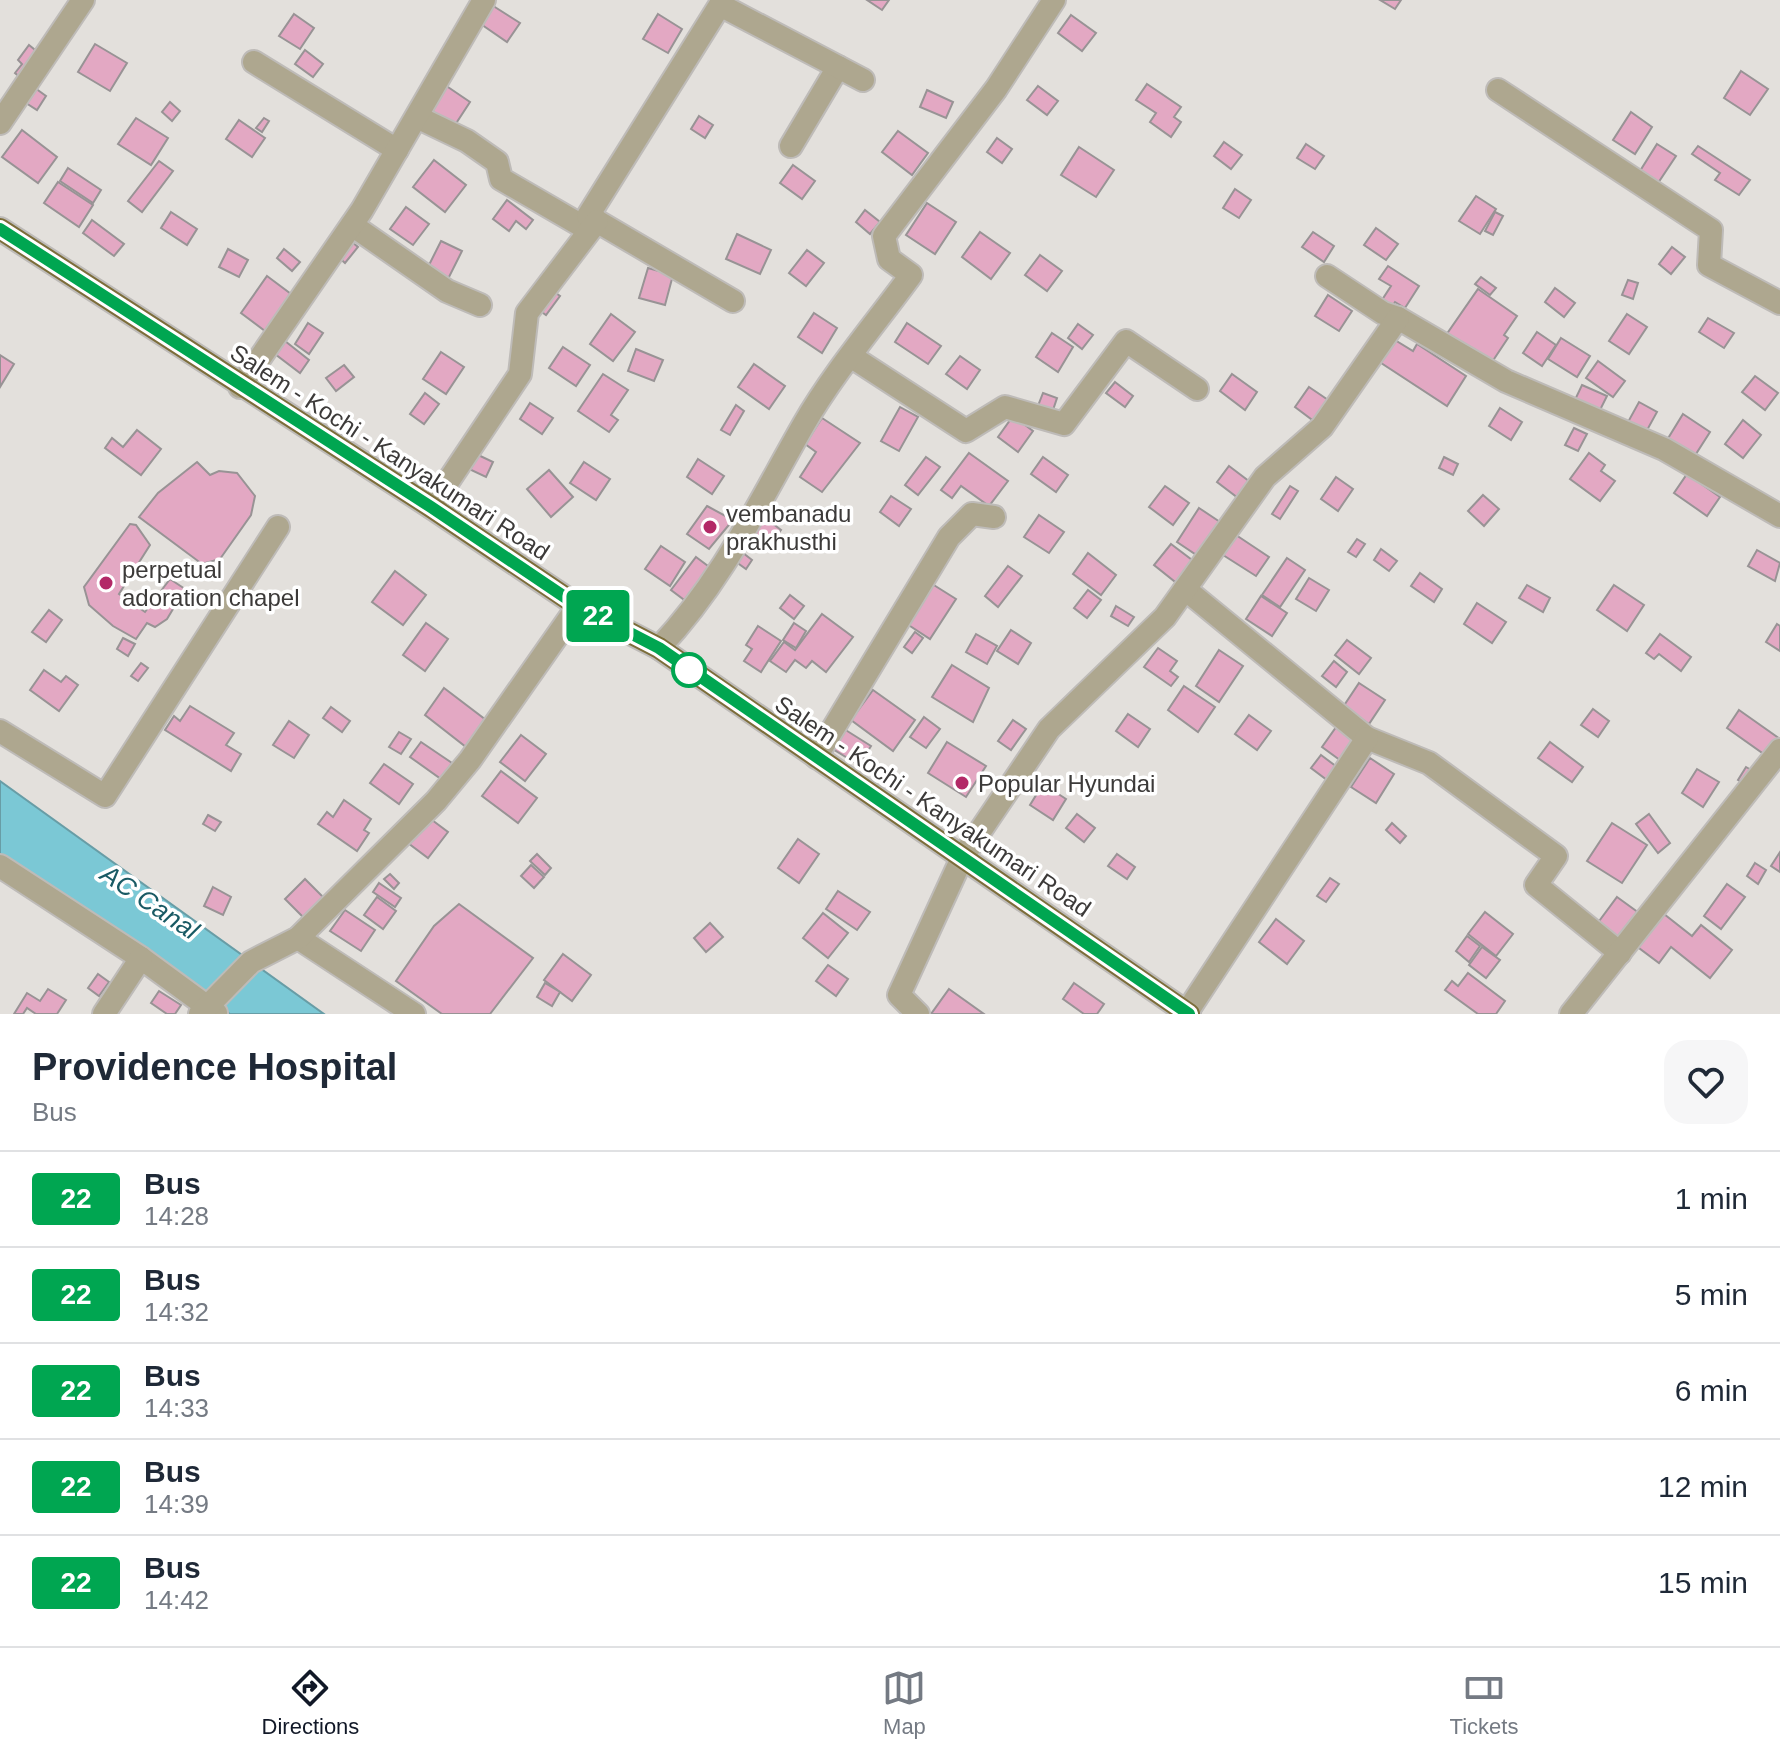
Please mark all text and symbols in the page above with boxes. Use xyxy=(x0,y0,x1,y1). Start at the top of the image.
street label: Salem - Kochi - Kanyakumari Road xyxy=(225,339,555,565)
place label: vembanadu prakhusthi xyxy=(726,500,851,555)
marker: vembanadu prakhusthi xyxy=(701,518,719,536)
place label: perpetual adoration chapel xyxy=(122,556,299,611)
marker: perpetual adoration chapel xyxy=(97,574,115,592)
line badge: 22 xyxy=(562,590,634,642)
text: 22 xyxy=(582,600,614,631)
unlabelled marker xyxy=(672,653,706,687)
street label: Salem - Kochi - Kanyakumari Road xyxy=(770,690,1096,922)
place label: Popular Hyundai xyxy=(978,770,1155,797)
marker: Popular Hyundai xyxy=(953,774,971,792)
water label: AC Canal xyxy=(94,857,206,946)
button: heart xyxy=(1664,1040,1748,1124)
text: Providence Hospital xyxy=(32,1046,397,1088)
text: Bus xyxy=(32,1097,77,1127)
text: Bus xyxy=(144,1167,201,1200)
text: 1 min xyxy=(1675,1182,1748,1215)
text: 22 xyxy=(60,1183,92,1214)
text: 14:28 xyxy=(144,1201,209,1231)
text: Bus xyxy=(144,1263,201,1296)
text: 5 min xyxy=(1675,1278,1748,1311)
text: 22 xyxy=(60,1279,92,1310)
text: 14:32 xyxy=(144,1297,209,1327)
text: Bus xyxy=(144,1359,201,1392)
text: 6 min xyxy=(1675,1374,1748,1407)
text: 22 xyxy=(60,1375,92,1406)
text: 14:33 xyxy=(144,1393,209,1423)
text: Bus xyxy=(144,1455,201,1488)
text: 12 min xyxy=(1658,1470,1748,1503)
text: 22 xyxy=(60,1471,92,1502)
text: 14:39 xyxy=(144,1489,209,1519)
text: Bus xyxy=(144,1551,201,1584)
text: 15 min xyxy=(1658,1566,1748,1599)
text: 22 xyxy=(60,1567,92,1598)
text: 14:42 xyxy=(144,1585,209,1615)
tab: Directions xyxy=(262,1666,359,1740)
tab: Map xyxy=(882,1666,926,1740)
tab: Tickets xyxy=(1450,1666,1518,1740)

